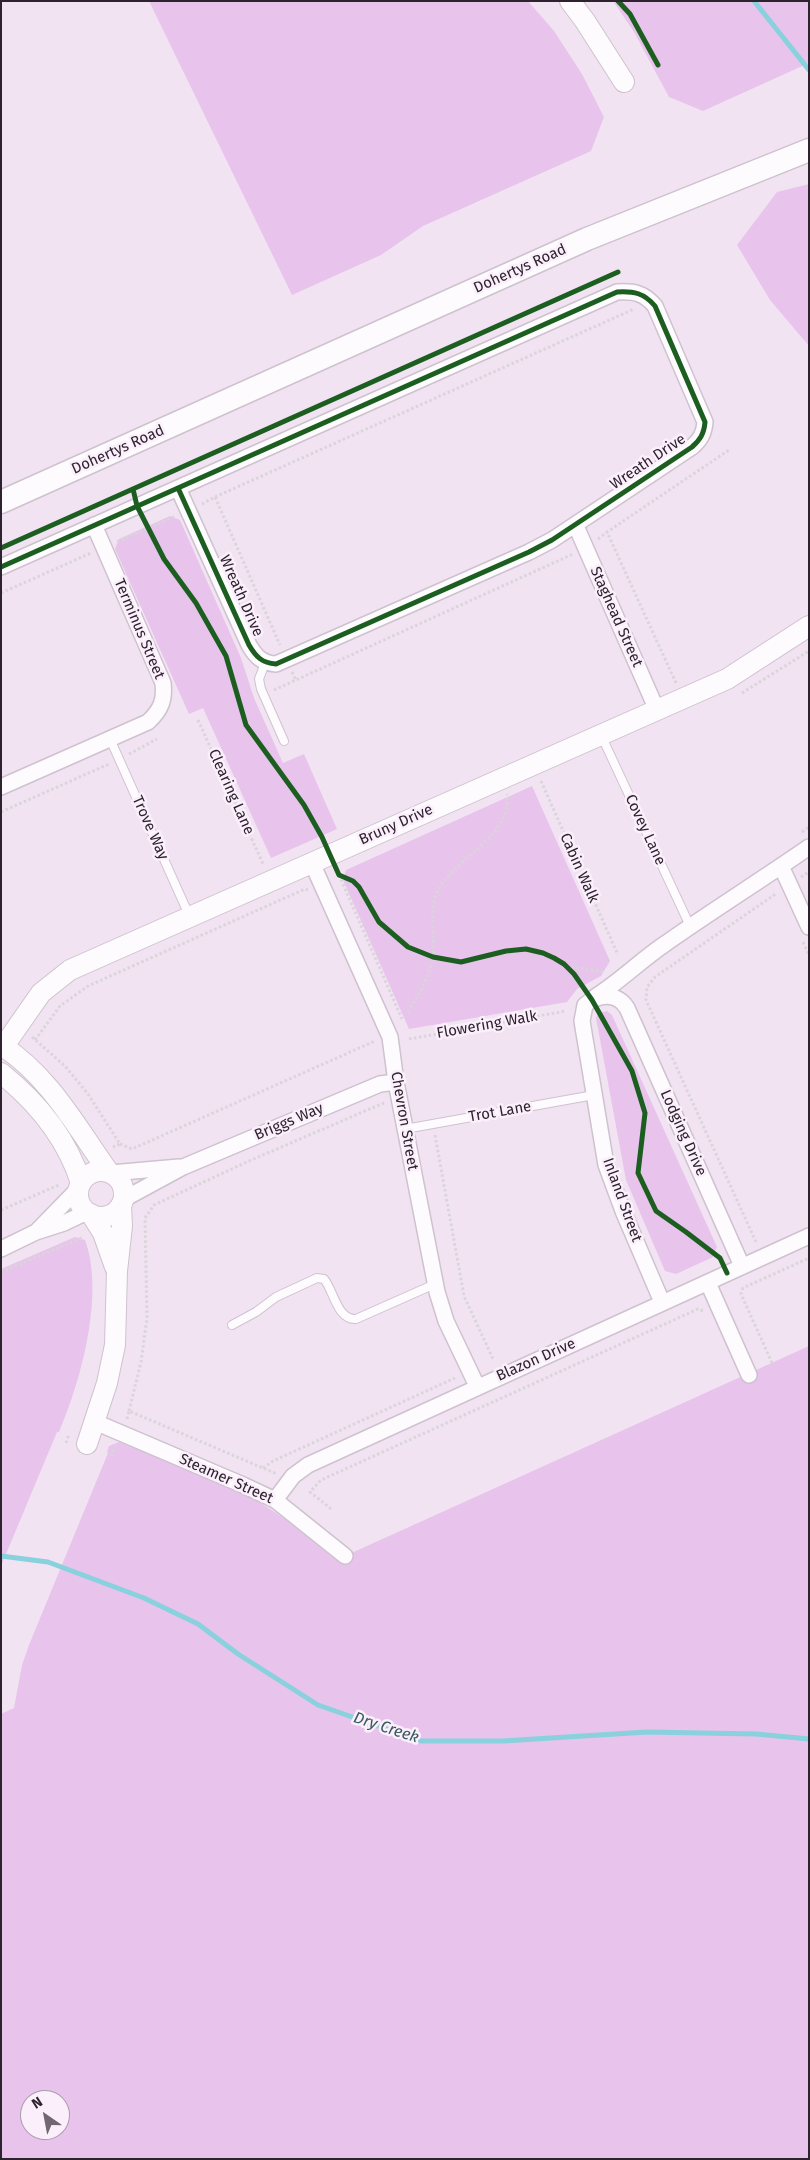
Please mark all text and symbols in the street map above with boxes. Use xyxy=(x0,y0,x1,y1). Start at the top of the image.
street label: Dohertys Road xyxy=(471,241,569,297)
street label: Dohertys Road xyxy=(69,422,167,478)
street label: Wreath Drive xyxy=(607,430,689,494)
street label: Wreath Drive xyxy=(215,553,267,639)
street label: Staghead Street xyxy=(586,564,646,670)
street label: Terminus Street xyxy=(110,576,168,682)
street label: Clearing Lane xyxy=(204,746,258,838)
street label: Covey Lane xyxy=(621,792,669,868)
street label: Trove Way xyxy=(128,793,172,863)
street label: Bruny Drive xyxy=(356,801,436,849)
street label: Cabin Walk xyxy=(556,830,602,906)
street label: Flowering Walk xyxy=(435,1007,539,1043)
street label: Chevron Street xyxy=(386,1070,422,1172)
street label: Lodging Drive xyxy=(656,1087,710,1179)
street label: Trot Lane xyxy=(467,1098,533,1126)
street label: Briggs Way xyxy=(252,1099,326,1145)
street label: Inland Street xyxy=(598,1156,646,1244)
street label: Blazon Drive xyxy=(494,1335,578,1385)
street label: Steamer Street xyxy=(176,1450,276,1508)
water label: Dry Creek xyxy=(351,1708,421,1748)
north arrow xyxy=(20,2090,70,2140)
text: N xyxy=(29,2093,46,2113)

